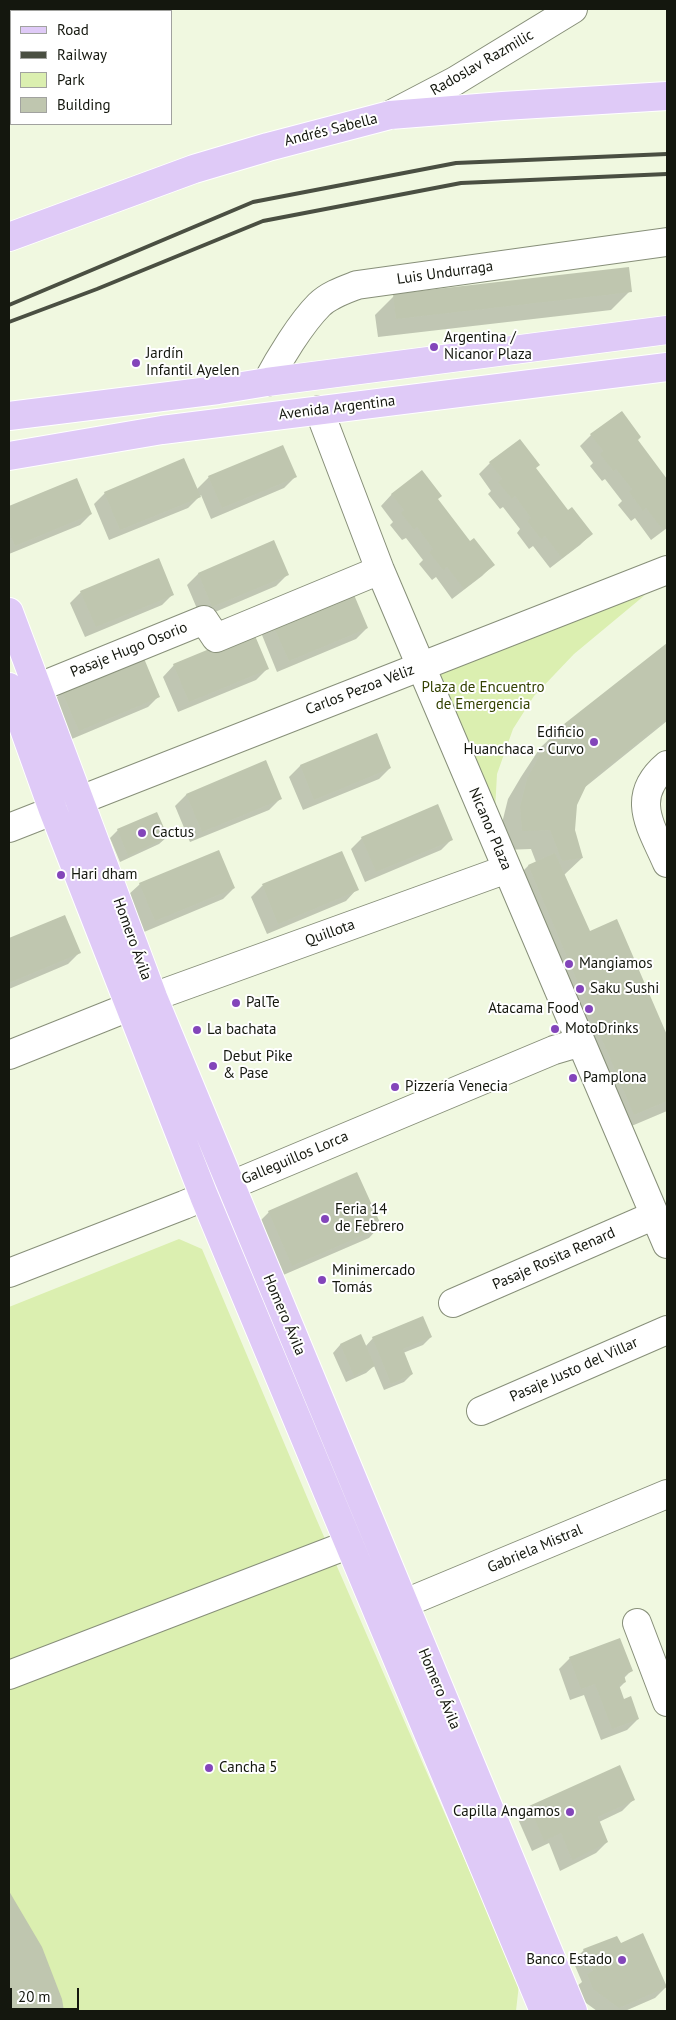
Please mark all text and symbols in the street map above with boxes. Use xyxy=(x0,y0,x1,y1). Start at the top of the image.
legend xyxy=(10,10,172,125)
text: Road xyxy=(57,20,89,39)
street label: Radoslav Razmilic xyxy=(427,26,537,100)
text: Railway xyxy=(57,45,107,64)
text: Park xyxy=(57,70,85,89)
text: Building xyxy=(57,95,111,114)
street label: Andrés Sabella xyxy=(283,110,379,150)
street label: Luis Undurraga xyxy=(396,257,494,289)
place label: Argentina / Nicanor Plaza xyxy=(444,329,532,364)
marker: Argentina / Nicanor Plaza xyxy=(428,341,440,353)
place label: Jardín Infantil Ayelen xyxy=(146,345,239,380)
marker: Jardín Infantil Ayelen xyxy=(130,357,142,369)
street label: Avenida Argentina xyxy=(278,392,396,424)
street label: Pasaje Hugo Osorio xyxy=(68,618,190,682)
street label: Carlos Pezoa Véliz xyxy=(303,661,417,719)
park label: Plaza de Encuentro de Emergencia xyxy=(421,679,545,714)
place label: Edificio Huanchaca - Curvo xyxy=(464,724,584,759)
marker: Edificio Huanchaca - Curvo xyxy=(588,736,600,748)
street label: Nicanor Plaza xyxy=(465,785,515,873)
place label: Cactus xyxy=(152,824,194,842)
marker: Cactus xyxy=(136,827,148,839)
place label: Hari dham xyxy=(71,866,138,884)
marker: Hari dham xyxy=(55,869,67,881)
street label: Homero Ávila xyxy=(109,895,155,983)
street label: Quillota xyxy=(303,916,357,950)
place label: Mangiamos xyxy=(579,955,653,973)
marker: Mangiamos xyxy=(563,958,575,970)
place label: Saku Sushi xyxy=(590,980,659,998)
marker: Saku Sushi xyxy=(574,983,586,995)
place label: PalTe xyxy=(246,994,280,1012)
marker: PalTe xyxy=(230,997,242,1009)
place label: Atacama Food xyxy=(488,1000,579,1018)
marker: Atacama Food xyxy=(583,1003,595,1015)
place label: MotoDrinks xyxy=(565,1020,638,1038)
place label: La bachata xyxy=(207,1021,276,1039)
marker: MotoDrinks xyxy=(549,1023,561,1035)
marker: La bachata xyxy=(191,1024,203,1036)
place label: Debut Pike & Pase xyxy=(223,1048,293,1083)
marker: Debut Pike & Pase xyxy=(207,1060,219,1072)
place label: Pamplona xyxy=(583,1069,647,1087)
marker: Pamplona xyxy=(567,1072,579,1084)
place label: Pizzería Venecia xyxy=(405,1078,508,1096)
marker: Pizzería Venecia xyxy=(389,1081,401,1093)
street label: Galleguillos Lorca xyxy=(239,1127,351,1189)
place label: Feria 14 de Febrero xyxy=(335,1201,404,1236)
marker: Feria 14 de Febrero xyxy=(319,1213,331,1225)
street label: Pasaje Rosita Renard xyxy=(490,1224,618,1294)
place label: Minimercado Tomás xyxy=(332,1262,415,1297)
street label: Homero Ávila xyxy=(259,1272,309,1358)
marker: Minimercado Tomás xyxy=(316,1274,328,1286)
street label: Pasaje Justo del Villar xyxy=(507,1334,641,1406)
street label: Gabriela Mistral xyxy=(485,1521,585,1577)
street label: Homero Ávila xyxy=(414,1646,464,1732)
place label: Cancha 5 xyxy=(219,1759,278,1777)
marker: Cancha 5 xyxy=(203,1762,215,1774)
place label: Capilla Angamos xyxy=(453,1803,560,1821)
marker: Capilla Angamos xyxy=(564,1806,576,1818)
place label: Banco Estado xyxy=(526,1951,612,1969)
marker: Banco Estado xyxy=(616,1954,628,1966)
scale bar xyxy=(12,1978,81,2010)
text: 20 m xyxy=(18,1987,51,2006)

